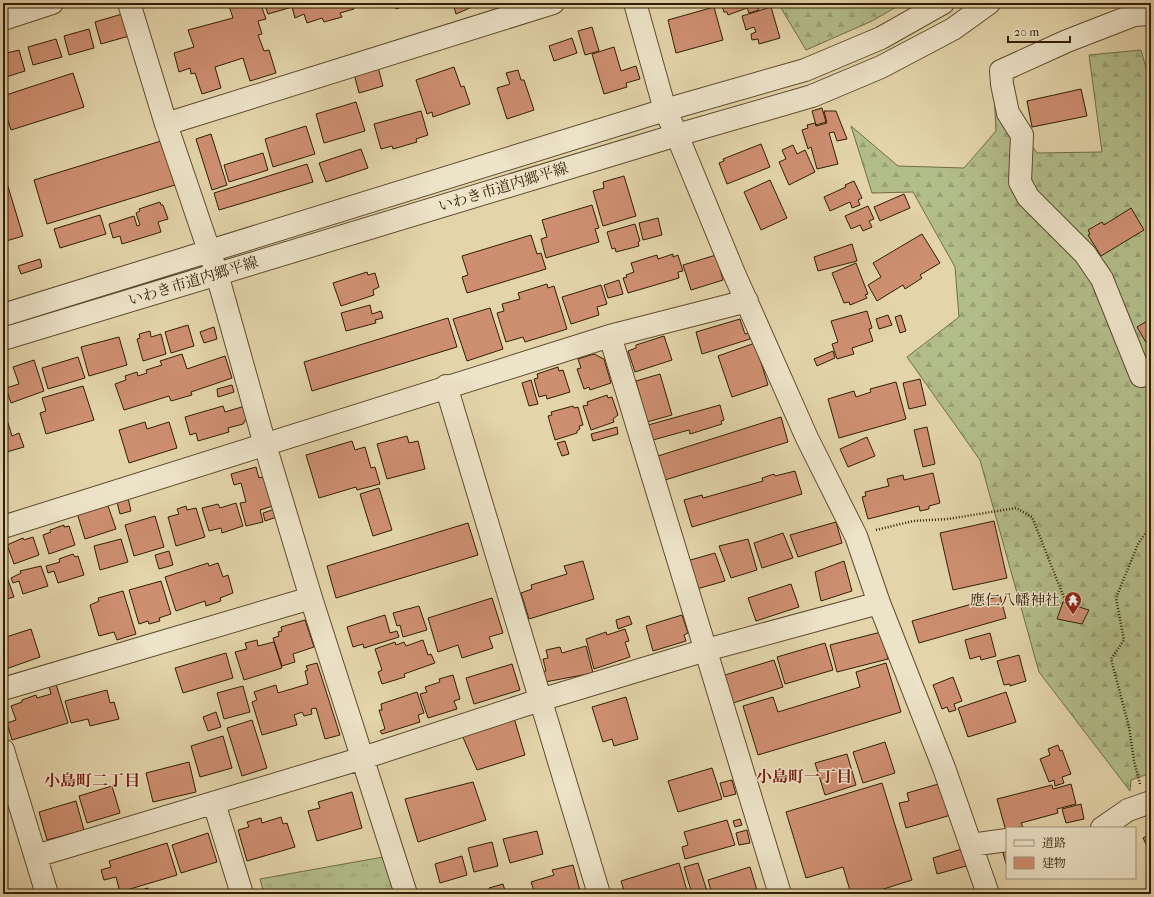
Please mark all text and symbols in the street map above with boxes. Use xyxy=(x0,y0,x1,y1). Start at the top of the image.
scale bar xyxy=(1008,18,1070,44)
text: 20 m xyxy=(1014,25,1039,39)
street label: いわき市道内郷平線 xyxy=(436,159,570,215)
street label: いわき市道内郷平線 xyxy=(126,253,260,309)
temple icon: 應仁八幡神社 xyxy=(1063,590,1083,615)
place label: 應仁八幡神社 xyxy=(970,591,1060,609)
district label: 小島町一丁目 xyxy=(756,767,852,786)
district label: 小島町二丁目 xyxy=(44,771,140,790)
legend xyxy=(1006,827,1136,879)
text: 道路 xyxy=(1042,836,1066,850)
text: 建物 xyxy=(1042,856,1066,870)

